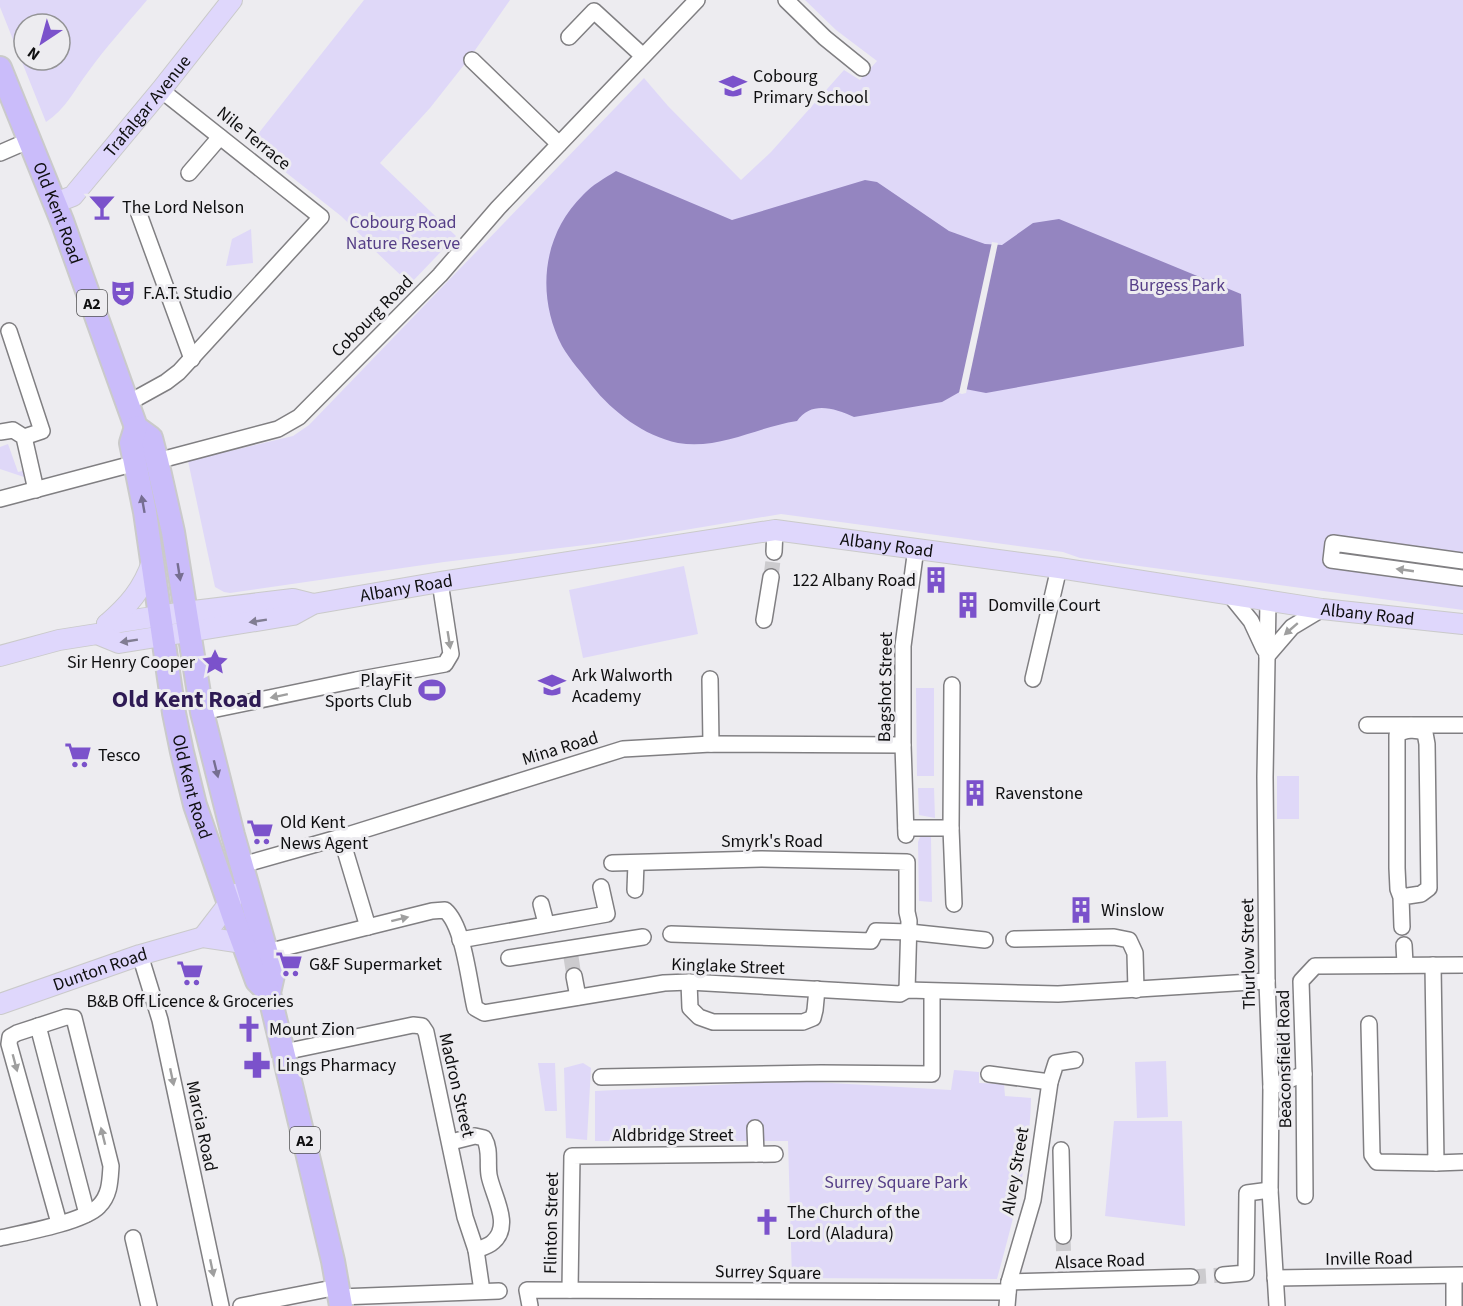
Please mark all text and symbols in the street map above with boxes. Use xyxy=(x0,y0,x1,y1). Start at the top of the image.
north arrow xyxy=(12,12,72,72)
text: N xyxy=(23,41,45,65)
street label: Trafalgar Avenue xyxy=(98,50,197,163)
place label: Cobourg Primary School xyxy=(753,64,868,110)
school or university icon: Cobourg Primary School xyxy=(718,71,748,101)
street label: Nile Terrace xyxy=(211,101,296,176)
street label: Old Kent Road xyxy=(26,158,88,267)
bar icon: The Lord Nelson xyxy=(87,192,117,222)
place label: The Lord Nelson xyxy=(122,195,244,220)
park label: Cobourg Road Nature Reserve xyxy=(346,210,460,256)
street label: Cobourg Road xyxy=(326,270,419,363)
park label: Burgess Park xyxy=(1129,273,1225,298)
theatre icon: F.A.T. Studio xyxy=(108,278,138,308)
place label: F.A.T. Studio xyxy=(143,281,233,306)
road number: A2 xyxy=(77,290,107,316)
one-way arrow xyxy=(138,494,147,513)
street label: Albany Road xyxy=(839,527,935,564)
one-way arrow xyxy=(175,562,184,581)
building icon: 122 Albany Road xyxy=(921,565,951,595)
one-way arrow xyxy=(1395,565,1414,574)
street label: Albany Road xyxy=(358,568,454,609)
place label: 122 Albany Road xyxy=(792,568,916,593)
building icon: Domville Court xyxy=(953,590,983,620)
place label: Domville Court xyxy=(988,593,1100,618)
street label: Albany Road xyxy=(1320,597,1416,632)
one-way arrow xyxy=(248,617,267,626)
one-way arrow xyxy=(1284,622,1299,635)
one-way arrow xyxy=(445,631,454,650)
street label: Bagshot Street xyxy=(872,632,899,742)
one-way arrow xyxy=(119,636,138,645)
place icon: Sir Henry Cooper xyxy=(200,647,230,677)
place label: Sir Henry Cooper xyxy=(67,650,196,675)
place label: Ark Walworth Academy xyxy=(572,663,673,709)
place label: PlayFit Sports Club xyxy=(325,668,412,714)
school or university icon: Ark Walworth Academy xyxy=(537,670,567,700)
sports icon: PlayFit Sports Club xyxy=(417,675,447,705)
district label: Old Kent Road xyxy=(112,682,262,717)
one-way arrow xyxy=(269,692,288,701)
street label: Mina Road xyxy=(519,725,601,772)
street label: Old Kent Road xyxy=(166,732,218,842)
supermarket icon: Tesco xyxy=(63,740,93,770)
place label: Tesco xyxy=(98,743,141,768)
one-way arrow xyxy=(212,759,222,778)
building icon: Ravenstone xyxy=(960,778,990,808)
place label: Ravenstone xyxy=(995,781,1083,806)
place label: Old Kent News Agent xyxy=(280,810,368,856)
supermarket icon: Old Kent News Agent xyxy=(245,817,275,847)
street label: Smyrk's Road xyxy=(721,829,823,854)
building icon: Winslow xyxy=(1066,895,1096,925)
place label: Winslow xyxy=(1101,898,1164,923)
street label: Thurlow Street xyxy=(1235,898,1262,1010)
one-way arrow xyxy=(391,914,409,923)
street label: Dunton Road xyxy=(50,942,150,998)
supermarket icon: G&F Supermarket xyxy=(274,949,304,979)
place label: G&F Supermarket xyxy=(309,952,442,977)
street label: Kinglake Street xyxy=(671,952,785,981)
supermarket icon: B&B Off Licence & Groceries xyxy=(175,958,205,988)
place label: B&B Off Licence & Groceries xyxy=(86,989,294,1014)
street label: Beaconsfield Road xyxy=(1271,989,1298,1129)
church icon: Mount Zion xyxy=(234,1014,264,1044)
place label: Mount Zion xyxy=(269,1017,355,1042)
street label: Madron Street xyxy=(432,1030,481,1140)
pharmacy icon: Lings Pharmacy xyxy=(242,1050,272,1080)
place label: Lings Pharmacy xyxy=(277,1053,397,1078)
one-way arrow xyxy=(11,1054,20,1072)
one-way arrow xyxy=(167,1068,177,1086)
street label: Marcia Road xyxy=(180,1078,223,1174)
street label: Aldbridge Street xyxy=(612,1123,734,1148)
street label: Alvey Street xyxy=(995,1125,1036,1217)
one-way arrow xyxy=(98,1127,108,1145)
road number: A2 xyxy=(290,1127,320,1153)
park label: Surrey Square Park xyxy=(824,1170,968,1195)
street label: Flinton Street xyxy=(538,1172,565,1274)
place label: The Church of the Lord (Aladura) xyxy=(787,1200,920,1246)
church icon: The Church of the Lord (Aladura) xyxy=(752,1207,782,1237)
street label: Inville Road xyxy=(1325,1245,1413,1272)
street label: Alsace Road xyxy=(1055,1247,1145,1276)
one-way arrow xyxy=(208,1258,217,1277)
street label: Surrey Square xyxy=(715,1259,821,1286)

